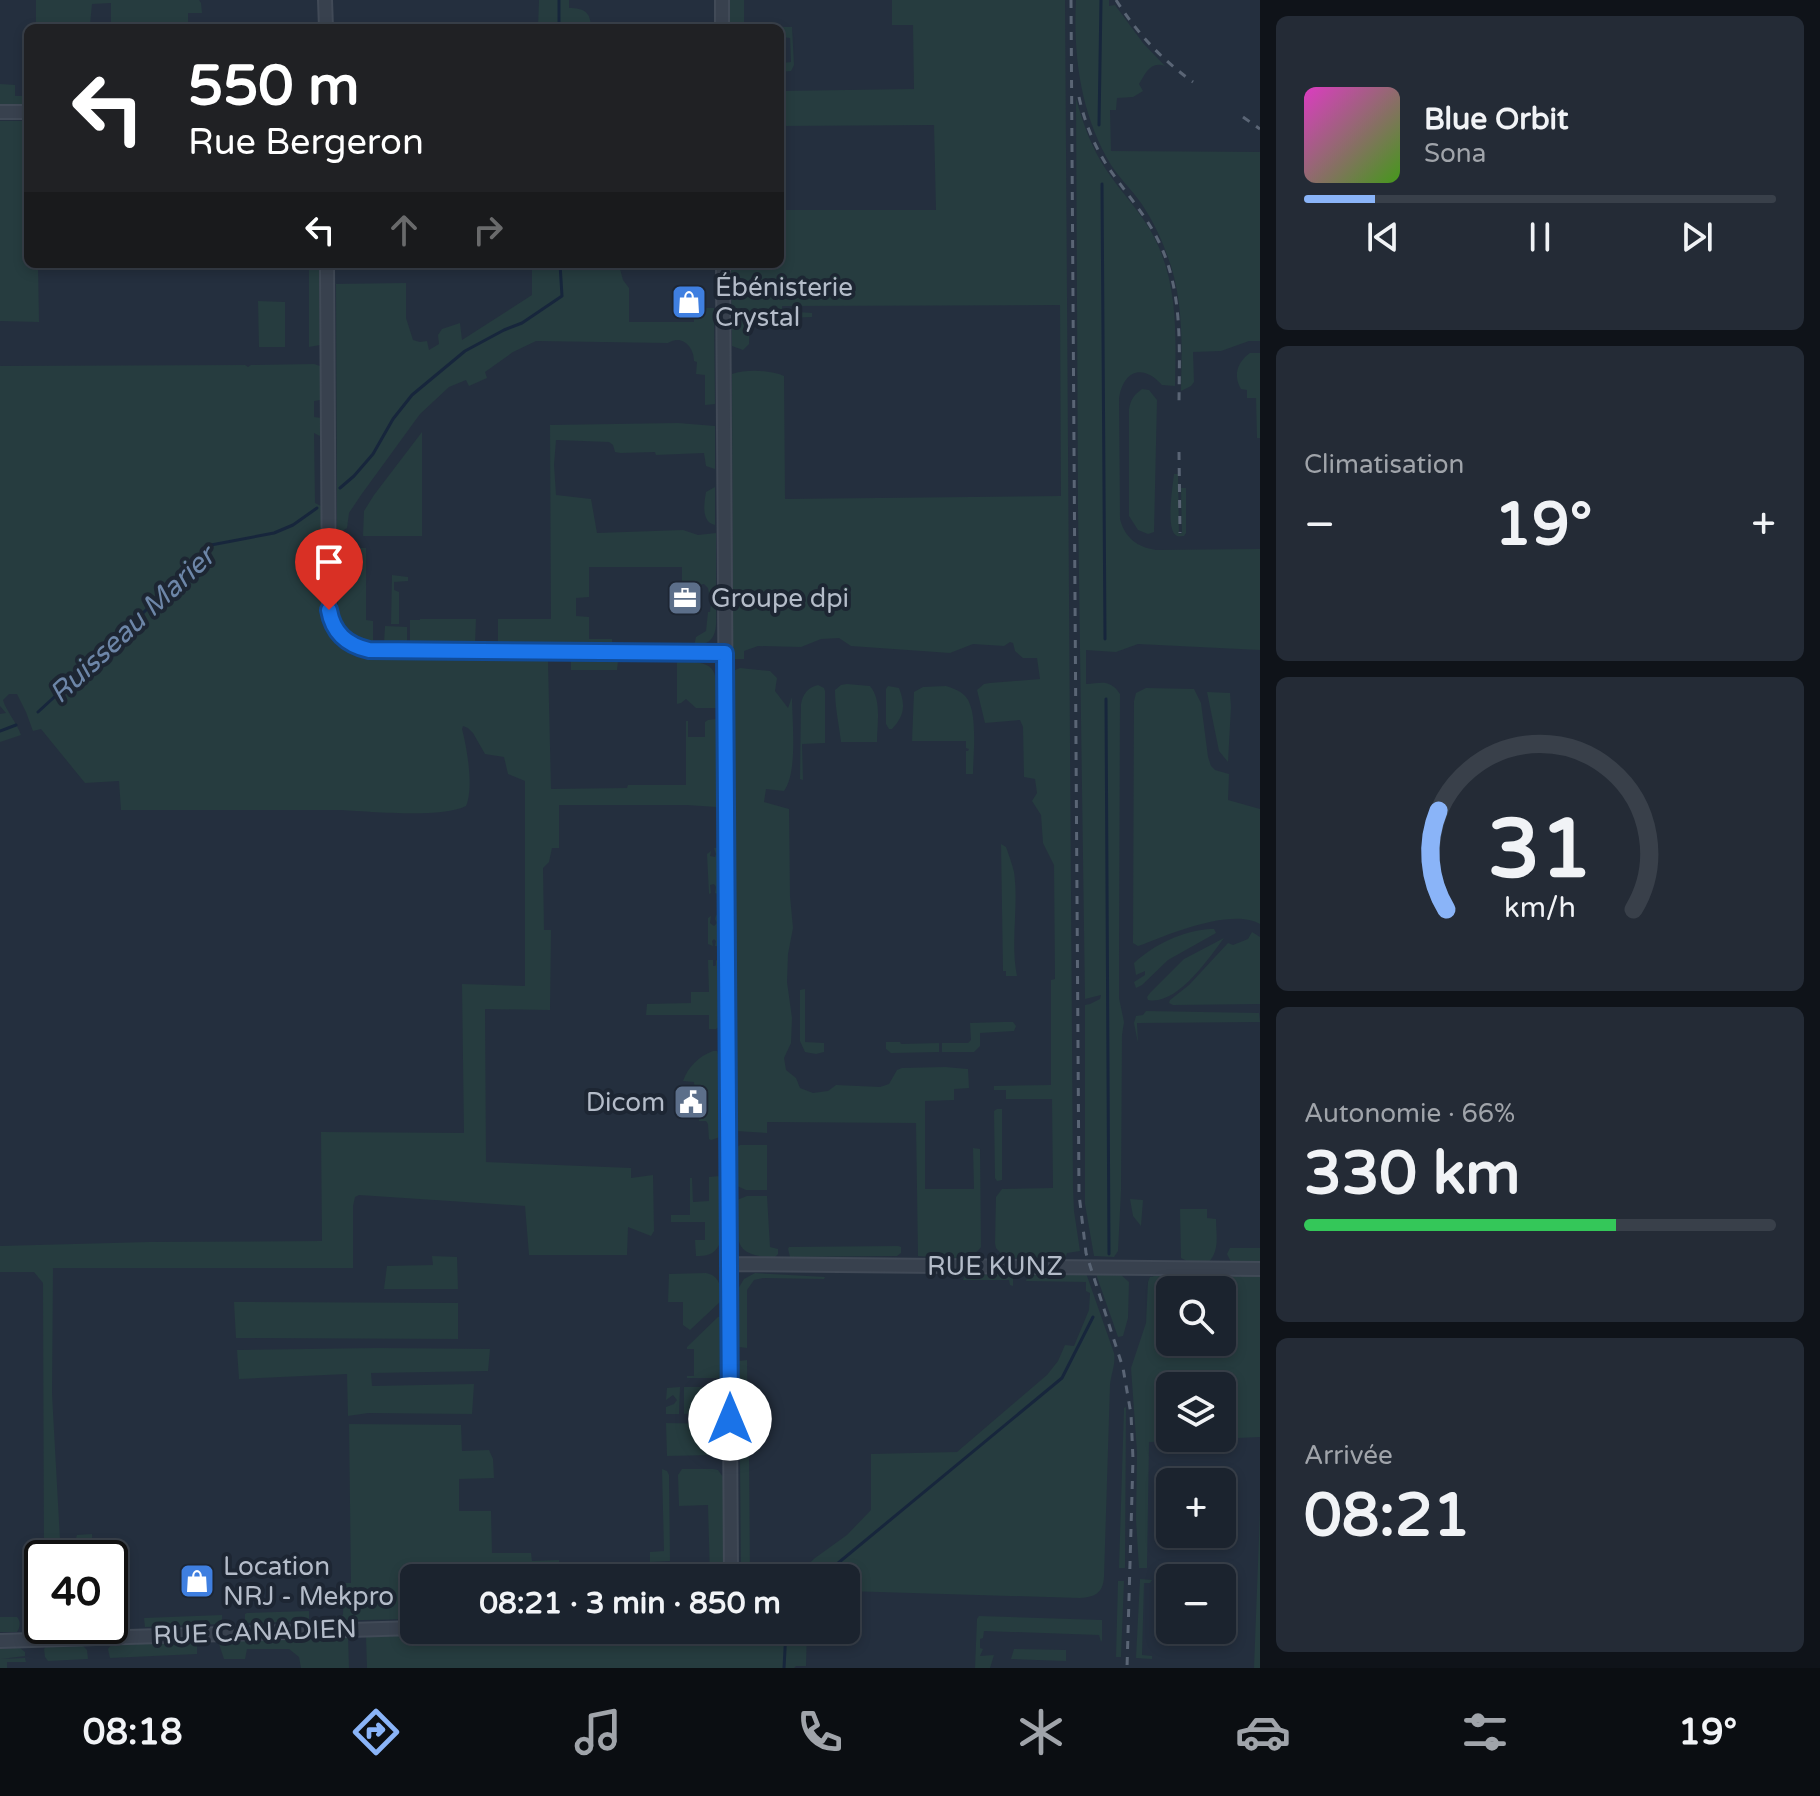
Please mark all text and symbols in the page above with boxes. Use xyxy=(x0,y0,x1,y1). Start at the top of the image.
text: 550 m xyxy=(188,53,359,120)
icon: left xyxy=(56,56,160,160)
text: Blue Orbit xyxy=(1424,101,1569,138)
text: Rue Bergeron xyxy=(188,121,424,164)
text: Sona xyxy=(1424,138,1486,169)
icon: left xyxy=(298,208,342,252)
icon: ahead xyxy=(382,208,426,252)
icon: right xyxy=(466,208,510,252)
icon: previous xyxy=(1361,215,1405,259)
icon: pause xyxy=(1518,215,1562,259)
icon: next xyxy=(1675,215,1719,259)
place label: Ébénisterie Crystal xyxy=(715,272,853,333)
shop icon: Ébénisterie Crystal xyxy=(670,283,708,321)
text: Climatisation xyxy=(1304,449,1464,480)
text: 19° xyxy=(1494,489,1592,561)
text: − xyxy=(1304,499,1335,552)
text: + xyxy=(1751,499,1776,552)
pin xyxy=(295,528,363,610)
water label: Ruisseau Marier xyxy=(42,537,224,710)
icon: arrive xyxy=(307,540,351,584)
office icon: Groupe dpi xyxy=(666,579,704,617)
place label: Groupe dpi xyxy=(711,583,849,614)
text: 31 xyxy=(1488,800,1592,900)
text: km/h xyxy=(1504,891,1576,925)
public building icon: Dicom xyxy=(672,1083,710,1121)
place label: Dicom xyxy=(586,1087,665,1118)
text: Autonomie · 66% xyxy=(1304,1098,1515,1129)
text: 330 km xyxy=(1304,1138,1520,1210)
street label: RUE KUNZ xyxy=(927,1251,1063,1282)
map controls xyxy=(1156,1276,1236,1644)
button: search xyxy=(1156,1276,1236,1356)
button: layers xyxy=(1156,1372,1236,1452)
position arrow xyxy=(688,1377,772,1461)
text: Arrivée xyxy=(1304,1440,1393,1471)
button: + xyxy=(1156,1468,1236,1548)
text: 08:21 xyxy=(1304,1480,1470,1552)
speed limit sign: 40 xyxy=(24,1540,128,1644)
place label: Location NRJ - Mekpro xyxy=(223,1551,394,1612)
shop icon: Location NRJ - Mekpro xyxy=(178,1562,216,1600)
button: − xyxy=(1156,1564,1236,1644)
text: 08:21 · 3 min · 850 m xyxy=(479,1585,781,1622)
street label: RUE CANADIEN xyxy=(153,1613,357,1651)
icon: directions xyxy=(348,1704,404,1760)
icon: music xyxy=(570,1704,626,1760)
icon: phone xyxy=(792,1704,848,1760)
icon: climate xyxy=(1013,1704,1069,1760)
icon: car xyxy=(1235,1704,1291,1760)
icon: filters xyxy=(1457,1704,1513,1760)
text: 08:18 xyxy=(83,1711,183,1754)
text: 19° xyxy=(1678,1711,1737,1754)

